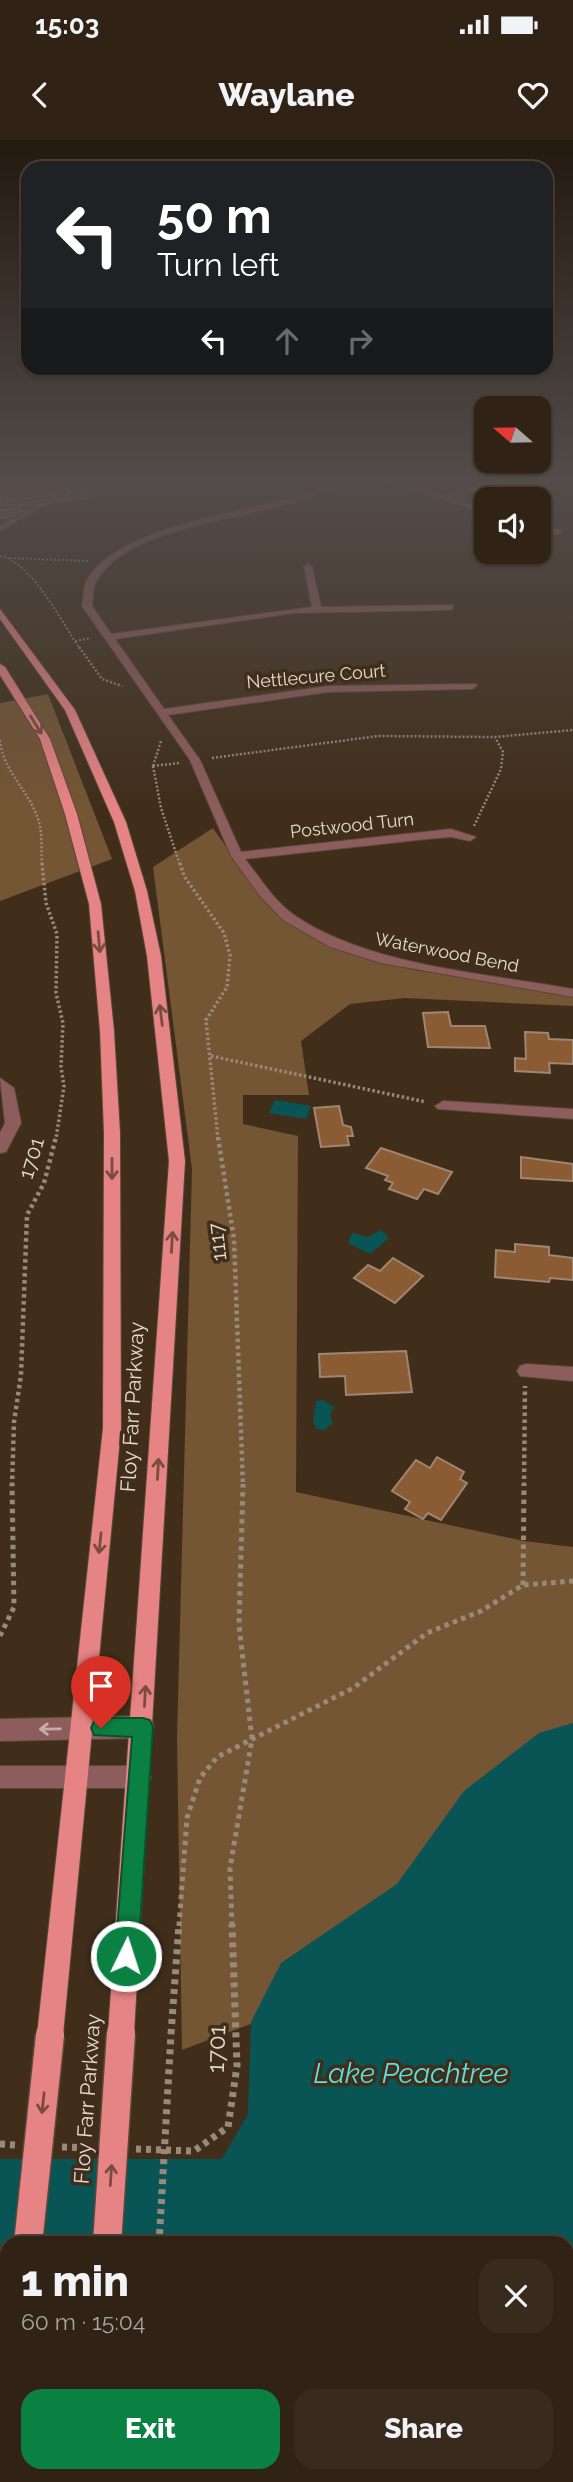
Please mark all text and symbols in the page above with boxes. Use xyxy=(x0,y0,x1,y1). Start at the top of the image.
text: 15:03 xyxy=(35,10,99,40)
icon: back xyxy=(21,76,59,114)
text: Waylane xyxy=(219,76,354,113)
icon: heart xyxy=(514,76,552,114)
text: 50 m xyxy=(157,187,272,244)
icon: left xyxy=(42,189,133,280)
text: Turn left xyxy=(157,246,279,283)
icon: left xyxy=(195,322,233,360)
icon: ahead xyxy=(268,322,306,360)
icon: right xyxy=(341,322,379,360)
north arrow xyxy=(474,396,551,472)
map controls xyxy=(474,396,551,564)
button: sound xyxy=(474,487,551,564)
street label: Nettlecure Court xyxy=(246,659,386,693)
one-way arrow xyxy=(30,715,44,735)
street label: Postwood Turn xyxy=(289,808,415,842)
street label: Waterwood Bend xyxy=(373,928,521,976)
one-way arrow xyxy=(93,931,106,953)
one-way arrow xyxy=(155,1004,168,1027)
street label: 1701 xyxy=(13,1134,49,1182)
one-way arrow xyxy=(105,1158,119,1181)
street label: 1117 xyxy=(202,1221,231,1262)
one-way arrow xyxy=(165,1230,178,1253)
street label: Floy Farr Parkway xyxy=(115,1321,149,1493)
one-way arrow xyxy=(152,1458,165,1480)
one-way arrow xyxy=(93,1532,106,1554)
pin xyxy=(71,1656,131,1728)
icon: arrive xyxy=(82,1667,120,1705)
one-way arrow xyxy=(138,1684,151,1707)
one-way arrow xyxy=(39,1722,62,1736)
position arrow xyxy=(89,1919,163,1993)
street label: Floy Farr Parkway xyxy=(69,2013,105,2185)
street label: 1701 xyxy=(201,2025,231,2073)
water label: Lake Peachtree xyxy=(313,2057,509,2090)
one-way arrow xyxy=(36,2091,49,2113)
one-way arrow xyxy=(105,2165,118,2187)
text: 1 min xyxy=(21,2257,129,2306)
button: close xyxy=(479,2259,553,2333)
text: 60 m · 15:04 xyxy=(21,2308,145,2335)
button: Exit xyxy=(21,2389,280,2469)
button: Share xyxy=(294,2389,553,2469)

